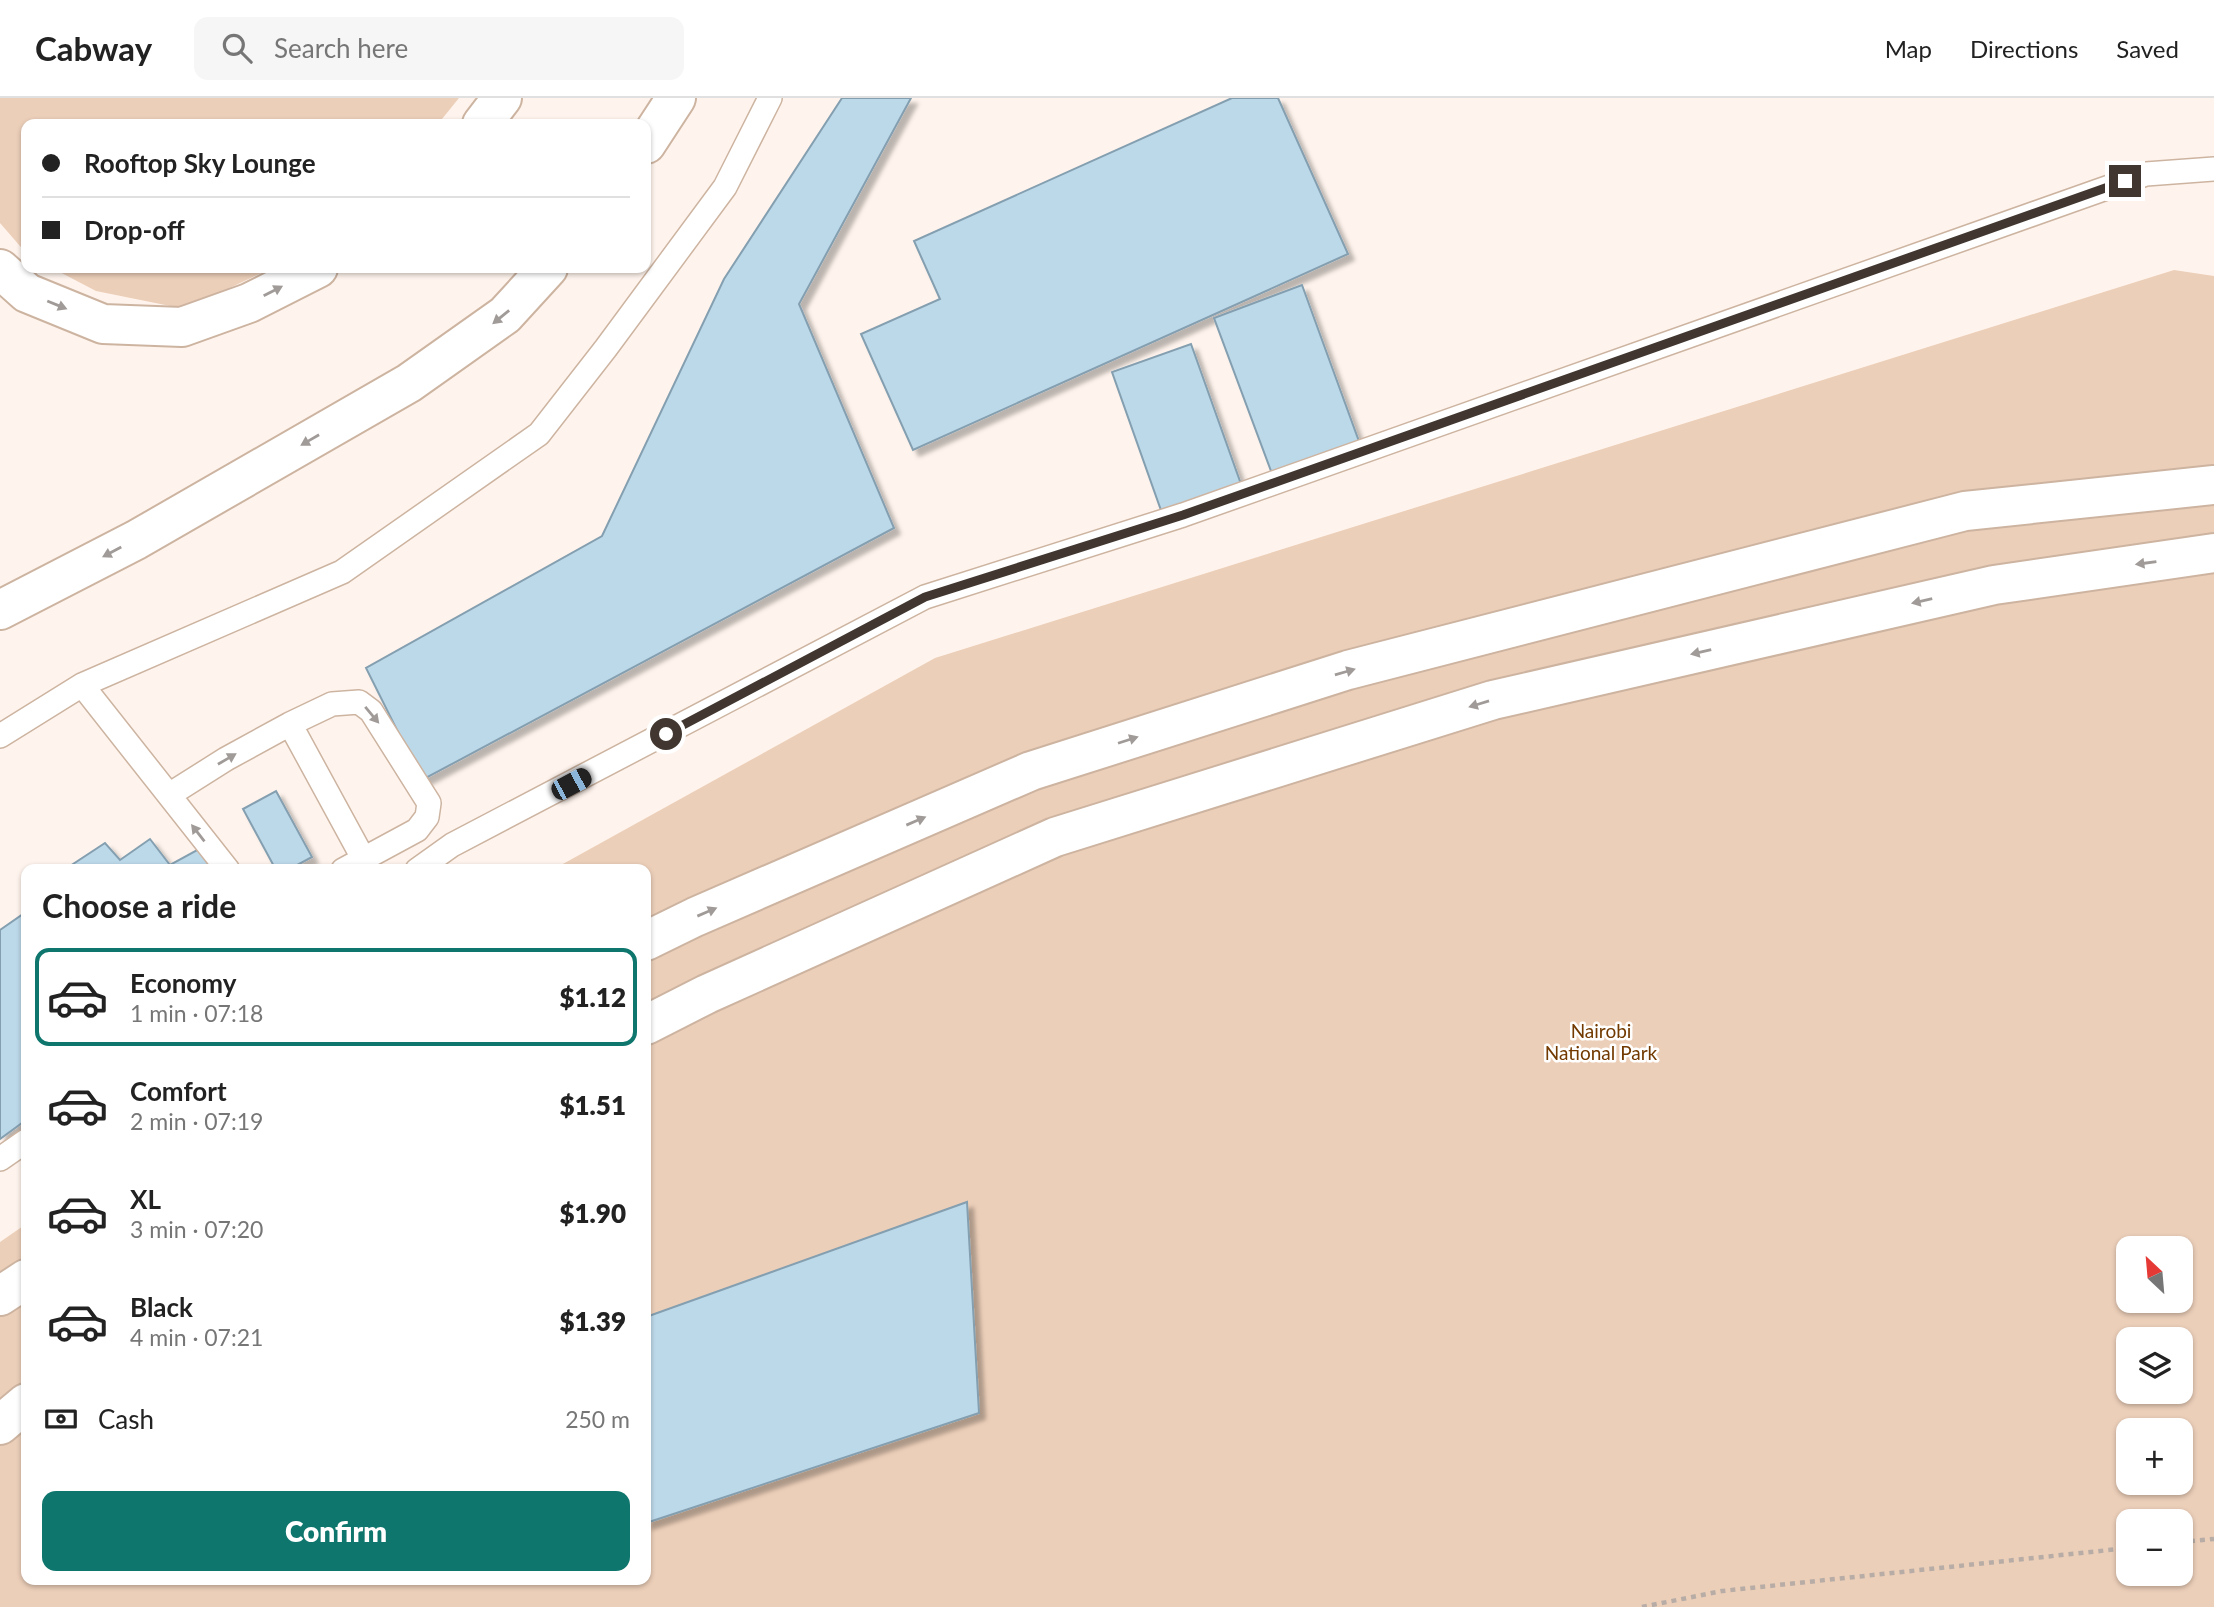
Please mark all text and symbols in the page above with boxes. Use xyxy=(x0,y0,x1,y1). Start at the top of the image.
search box xyxy=(194,17,684,80)
text: Cabway xyxy=(35,28,152,68)
icon: search xyxy=(218,29,256,67)
text: Search here xyxy=(274,32,408,64)
text: Map xyxy=(1885,34,1932,63)
text: Directions xyxy=(1970,34,2078,63)
text: Saved xyxy=(2116,34,2179,63)
text: Rooftop Sky Lounge xyxy=(84,147,316,179)
route end xyxy=(2109,165,2141,197)
text: Drop-off xyxy=(84,214,185,246)
one-way arrow xyxy=(263,285,283,296)
one-way arrow xyxy=(46,300,67,311)
one-way arrow xyxy=(492,309,509,324)
one-way arrow xyxy=(300,434,319,446)
one-way arrow xyxy=(102,546,122,558)
one-way arrow xyxy=(2135,557,2157,568)
one-way arrow xyxy=(1911,596,1933,607)
one-way arrow xyxy=(1690,647,1712,658)
one-way arrow xyxy=(1335,666,1356,676)
one-way arrow xyxy=(1469,700,1490,710)
one-way arrow xyxy=(364,706,380,724)
route start xyxy=(650,718,682,750)
one-way arrow xyxy=(1118,735,1139,745)
one-way arrow xyxy=(217,753,236,765)
car xyxy=(548,765,595,803)
one-way arrow xyxy=(906,815,926,827)
one-way arrow xyxy=(191,824,206,842)
text: Choose a ride xyxy=(42,886,236,925)
one-way arrow xyxy=(697,906,717,918)
icon: car xyxy=(46,966,109,1029)
text: Economy xyxy=(130,967,236,999)
text: $1.12 xyxy=(559,981,626,1013)
text: 1 min · 07:18 xyxy=(130,999,263,1027)
park label: Nairobi National Park xyxy=(1545,1019,1658,1064)
icon: car xyxy=(46,1074,109,1137)
text: Comfort xyxy=(130,1075,227,1107)
text: $1.51 xyxy=(559,1089,626,1121)
text: 2 min · 07:19 xyxy=(130,1107,263,1135)
icon: car xyxy=(46,1182,109,1245)
text: XL xyxy=(130,1183,161,1215)
text: $1.90 xyxy=(559,1197,626,1229)
text: 3 min · 07:20 xyxy=(130,1215,263,1243)
north arrow xyxy=(2116,1236,2193,1312)
map controls xyxy=(2116,1236,2193,1586)
icon: car xyxy=(46,1290,109,1353)
text: Black xyxy=(130,1291,193,1323)
text: $1.39 xyxy=(559,1305,626,1337)
text: 4 min · 07:21 xyxy=(130,1323,263,1351)
button: layers xyxy=(2116,1327,2193,1404)
icon: cash xyxy=(42,1400,80,1438)
text: Cash xyxy=(98,1403,154,1435)
text: 250 m xyxy=(565,1405,630,1433)
button: + xyxy=(2116,1418,2193,1495)
button: Confirm xyxy=(42,1491,630,1571)
button: − xyxy=(2116,1509,2193,1586)

